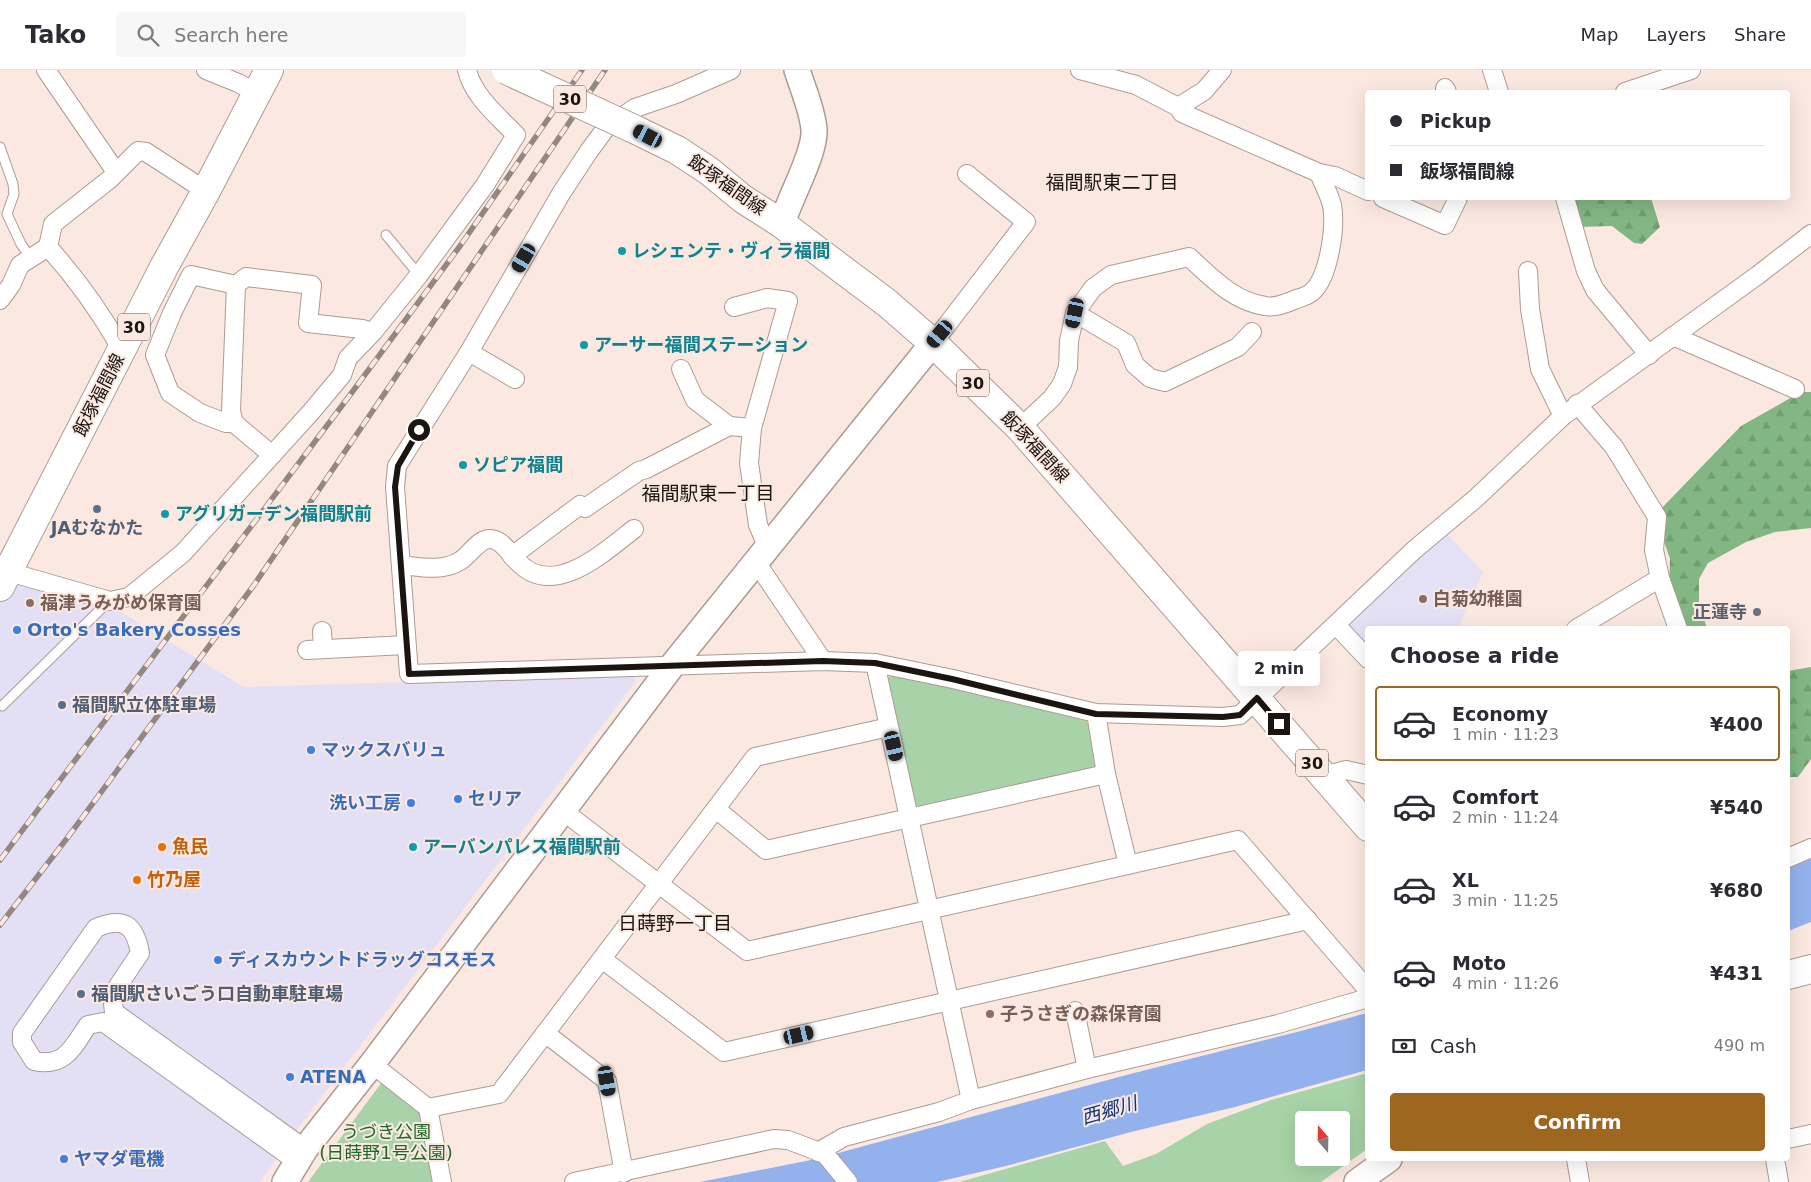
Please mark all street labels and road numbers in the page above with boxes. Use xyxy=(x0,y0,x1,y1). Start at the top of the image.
road number: 30 xyxy=(554,85,586,112)
street label: 飯塚福間線 xyxy=(684,150,770,219)
road number: 30 xyxy=(118,313,150,340)
street label: 飯塚福間線 xyxy=(69,350,128,440)
road number: 30 xyxy=(957,370,989,396)
street label: 飯塚福間線 xyxy=(997,407,1074,487)
road number: 30 xyxy=(1296,750,1328,776)

